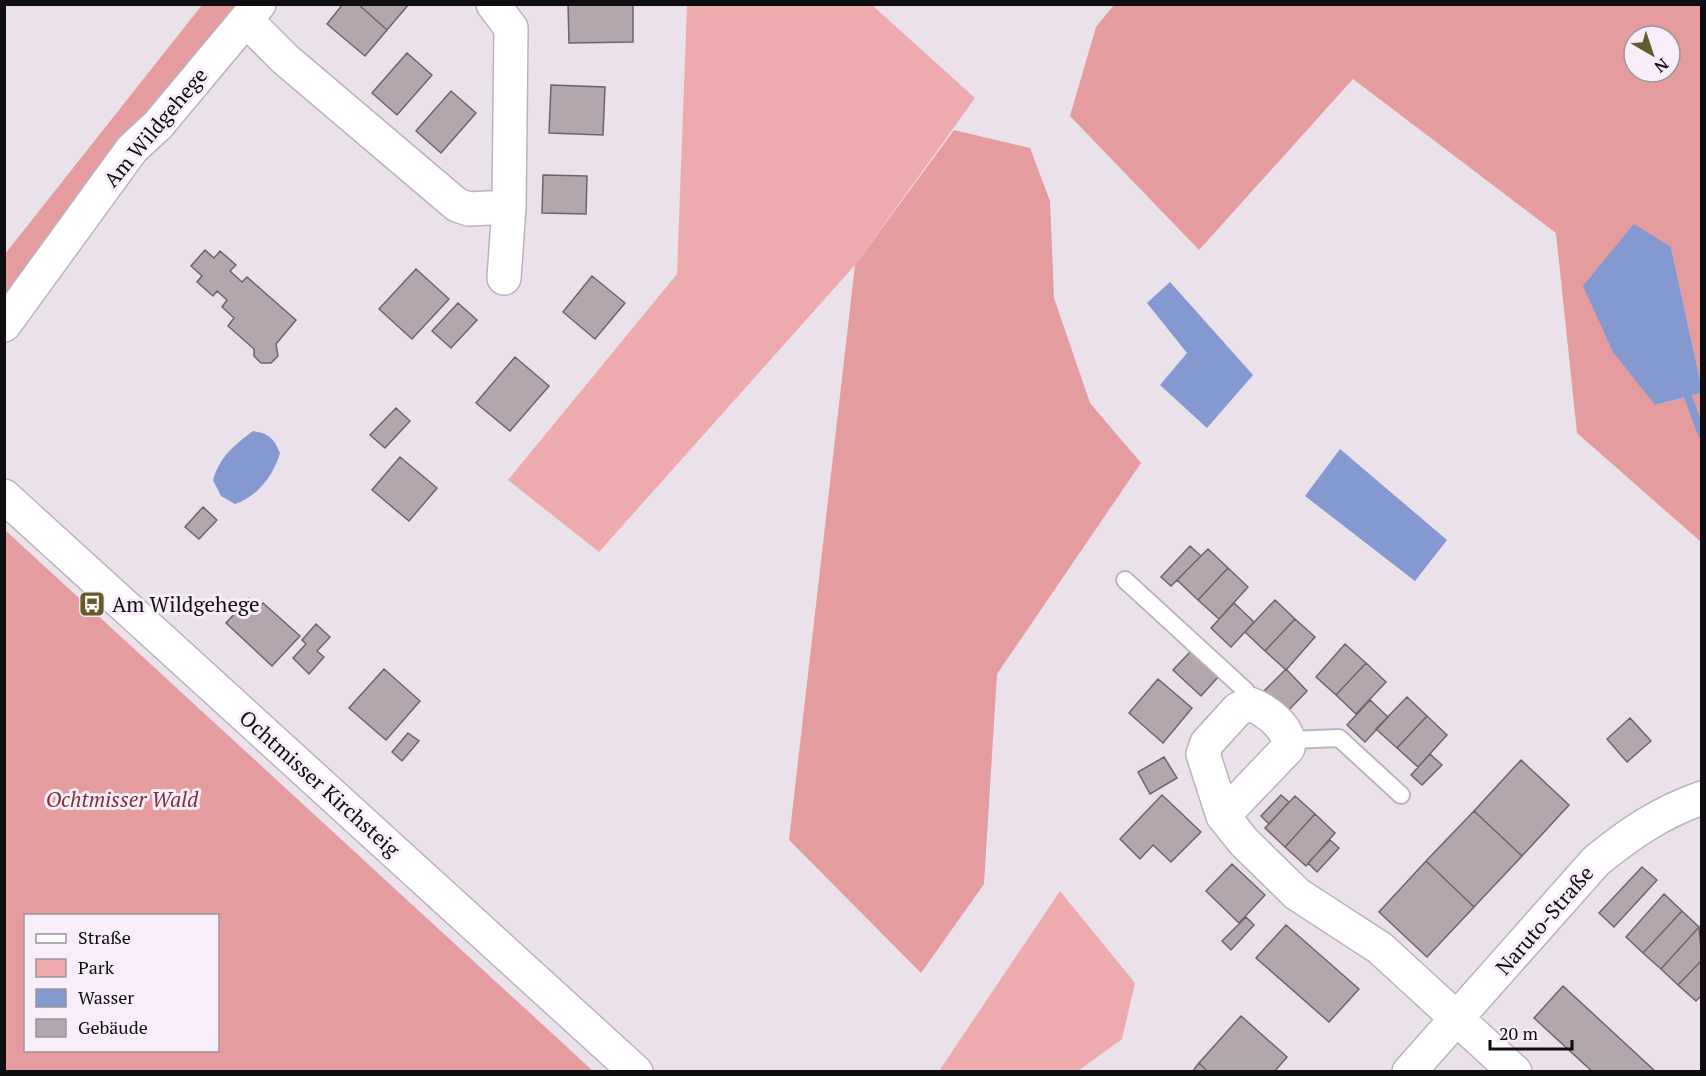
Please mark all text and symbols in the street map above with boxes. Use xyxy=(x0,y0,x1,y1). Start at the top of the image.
north arrow xyxy=(1622,24,1682,84)
text: N xyxy=(1650,53,1673,78)
street label: Am Wildgehege xyxy=(97,61,213,193)
bus stop icon: Am Wildgehege xyxy=(77,589,107,619)
place label: Am Wildgehege xyxy=(112,590,260,618)
street label: Ochtmisser Kirchsteig xyxy=(234,703,407,863)
park label: Ochtmisser Wald xyxy=(46,785,199,813)
street label: Naruto-Straße xyxy=(1489,859,1599,981)
legend xyxy=(24,914,219,1052)
text: Straße xyxy=(78,925,131,949)
text: Park xyxy=(78,955,115,979)
text: Wasser xyxy=(78,985,134,1009)
scale bar xyxy=(1490,1013,1572,1051)
text: Gebäude xyxy=(78,1015,148,1039)
text: 20 m xyxy=(1499,1021,1539,1045)

